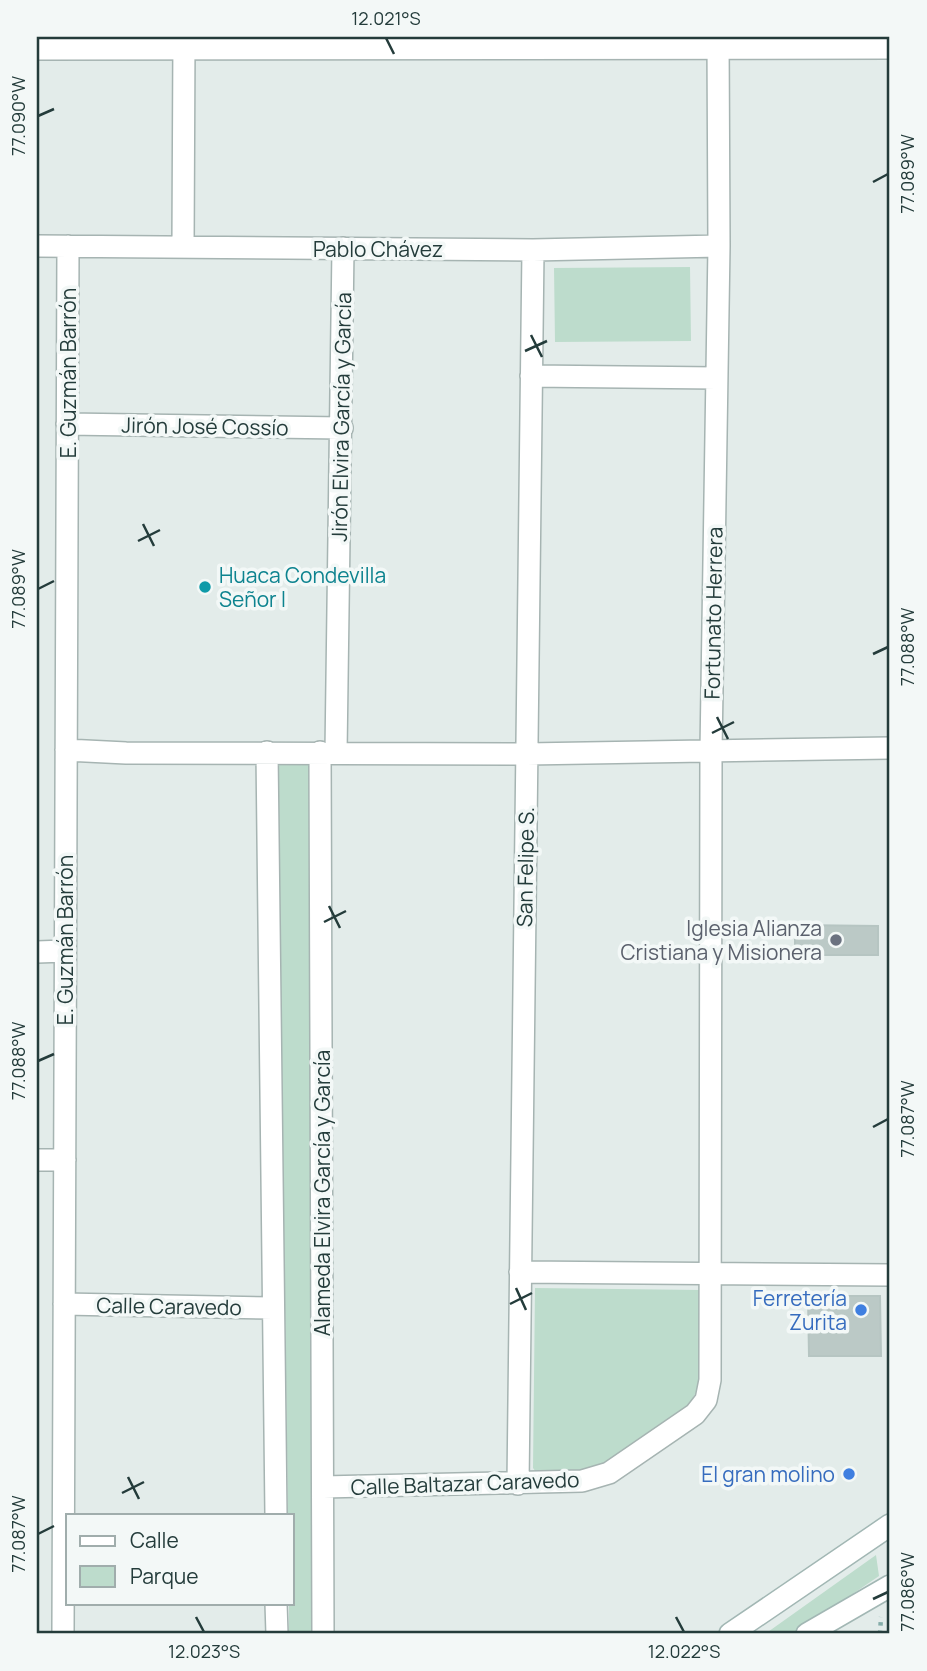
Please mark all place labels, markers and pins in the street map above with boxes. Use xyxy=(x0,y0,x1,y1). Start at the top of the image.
place label: Huaca Condevilla Señor I xyxy=(219,561,386,613)
marker: Huaca Condevilla Señor I xyxy=(197,579,213,595)
place label: Iglesia Alianza Cristiana y Misionera xyxy=(620,914,822,966)
marker: Iglesia Alianza Cristiana y Misionera xyxy=(828,932,844,948)
place label: Ferretería Zurita xyxy=(753,1284,847,1336)
marker: Ferretería Zurita xyxy=(853,1302,869,1318)
place label: El gran molino xyxy=(701,1460,835,1488)
marker: El gran molino xyxy=(841,1466,857,1482)

